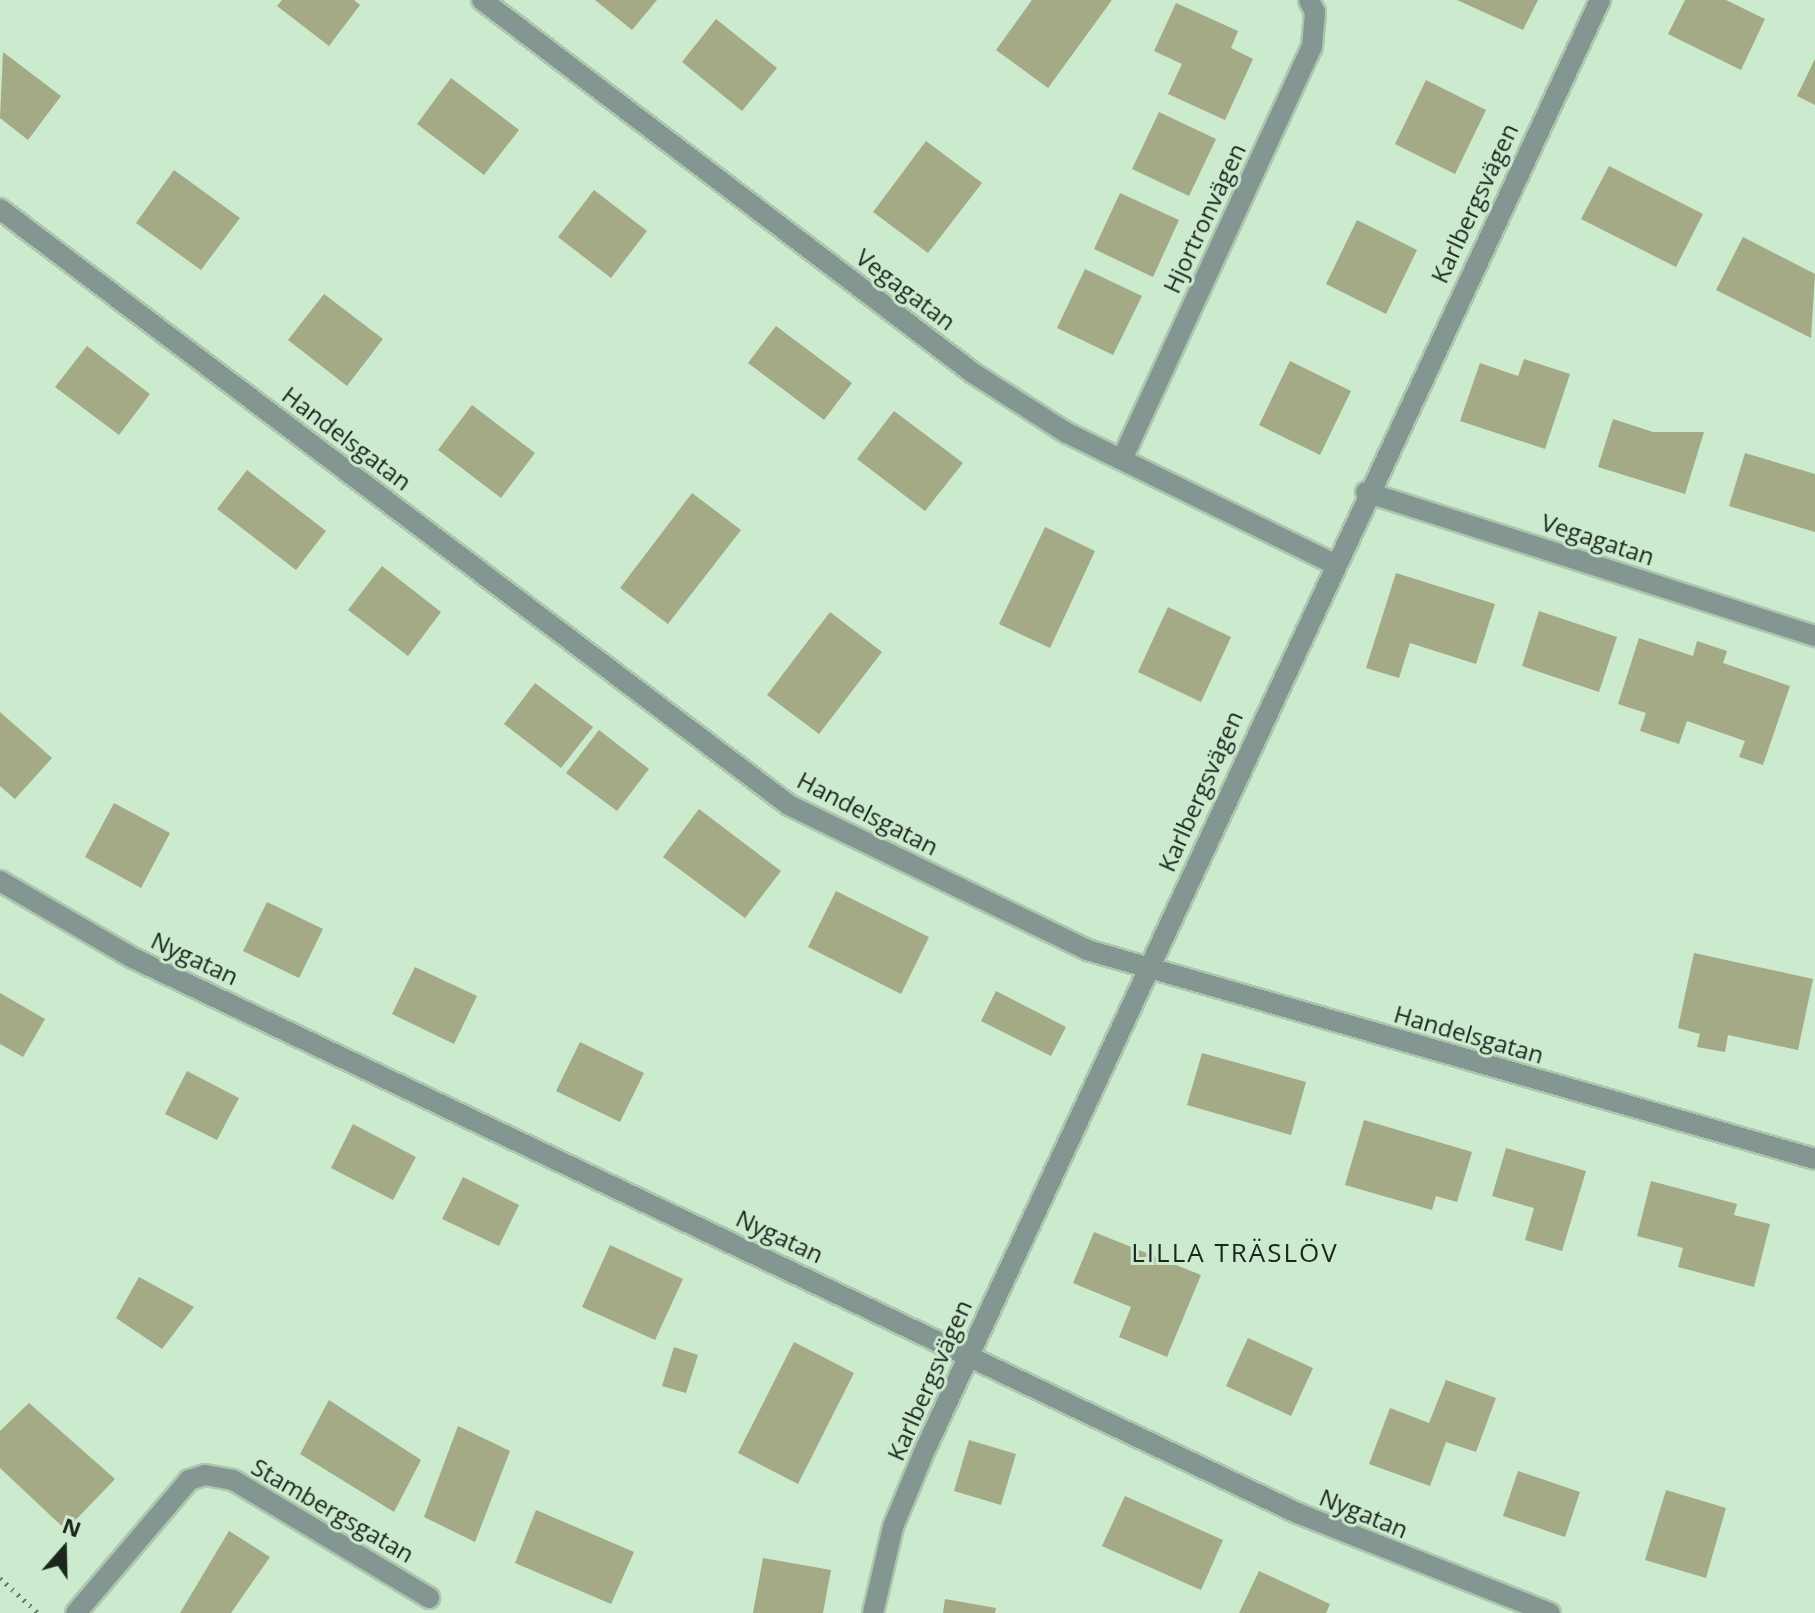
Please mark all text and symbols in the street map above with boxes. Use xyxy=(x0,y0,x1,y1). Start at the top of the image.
street label: Karlbergsvägen xyxy=(1424,119,1524,287)
street label: Hjortronvägen xyxy=(1157,138,1251,298)
street label: Vegagatan xyxy=(851,242,961,336)
street label: Handelsgatan xyxy=(277,380,417,496)
street label: Vegagatan xyxy=(1538,507,1658,571)
street label: Karlbergsvägen xyxy=(1152,706,1248,876)
street label: Handelsgatan xyxy=(793,765,943,861)
street label: Nygatan xyxy=(147,925,243,991)
street label: Handelsgatan xyxy=(1391,999,1547,1069)
street label: Nygatan xyxy=(732,1203,828,1269)
district label: LILLA TRÄSLÖV xyxy=(1131,1237,1339,1269)
street label: Karlbergsvägen xyxy=(881,1295,977,1465)
street label: Stambergsgatan xyxy=(247,1452,419,1568)
street label: Nygatan xyxy=(1315,1482,1413,1544)
north arrow xyxy=(24,1509,104,1589)
text: N xyxy=(59,1509,86,1544)

